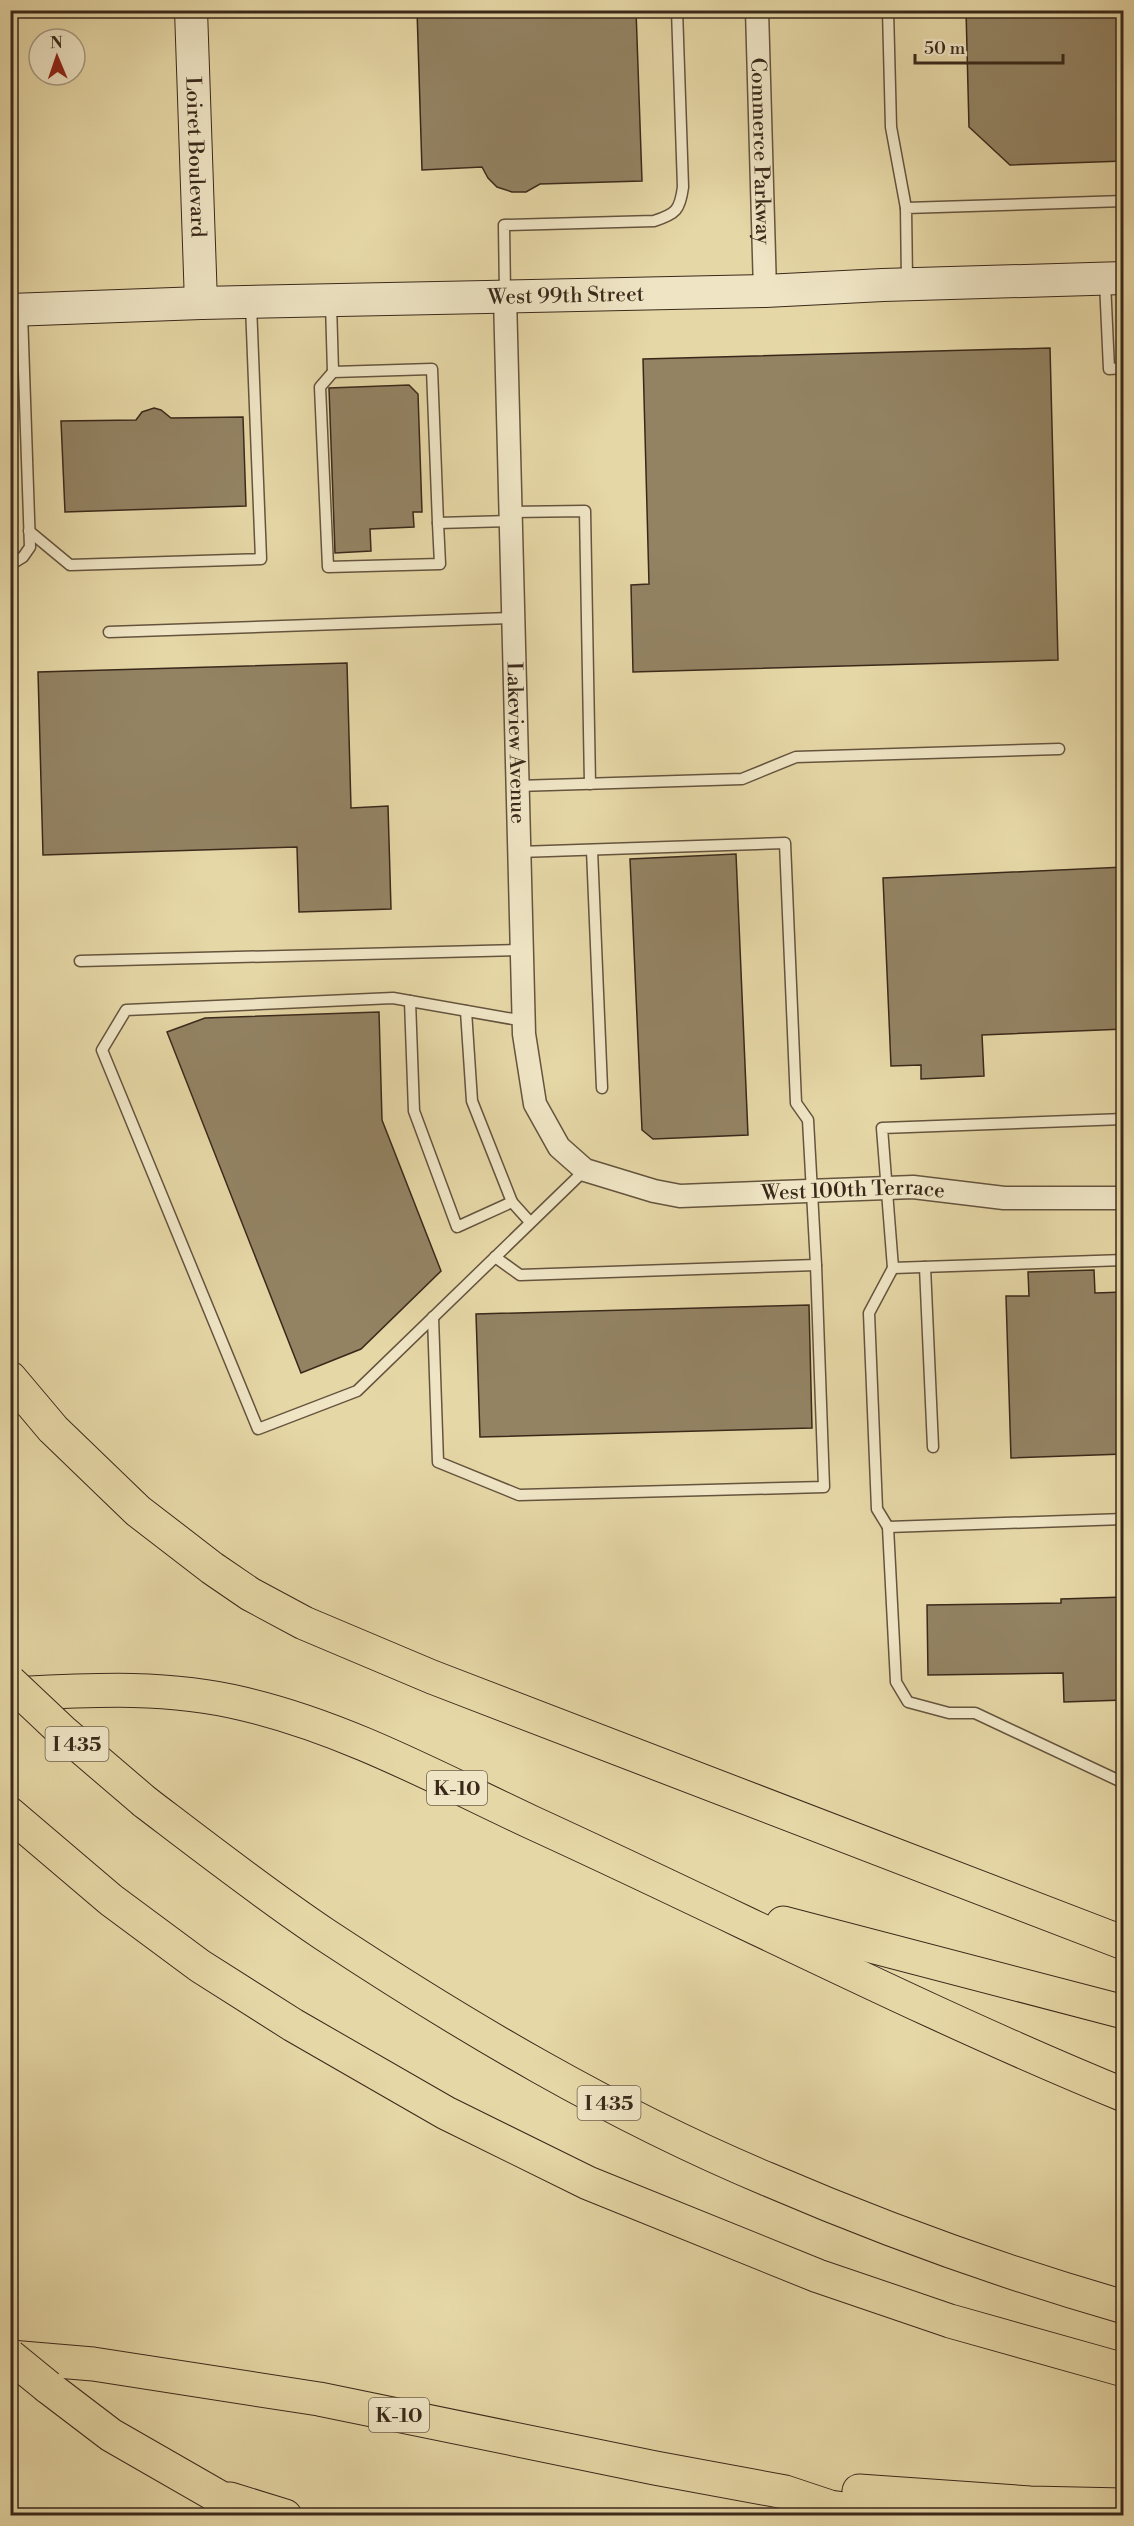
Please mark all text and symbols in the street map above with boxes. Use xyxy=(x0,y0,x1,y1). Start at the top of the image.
north arrow xyxy=(27,27,87,87)
scale bar xyxy=(915,27,1064,65)
text: N xyxy=(50,33,64,53)
text: 50 m xyxy=(924,37,966,60)
street label: Commerce Parkway xyxy=(744,57,776,246)
street label: Loiret Boulevard xyxy=(179,76,211,238)
street label: West 99th Street xyxy=(486,282,645,311)
street label: Lakeview Avenue xyxy=(500,662,531,824)
street label: West 100th Terrace xyxy=(760,1175,946,1207)
road number: I 435 xyxy=(46,1727,109,1761)
road number: K-10 xyxy=(427,1771,487,1805)
road number: I 435 xyxy=(578,2086,640,2120)
road number: K-10 xyxy=(369,2398,429,2432)

